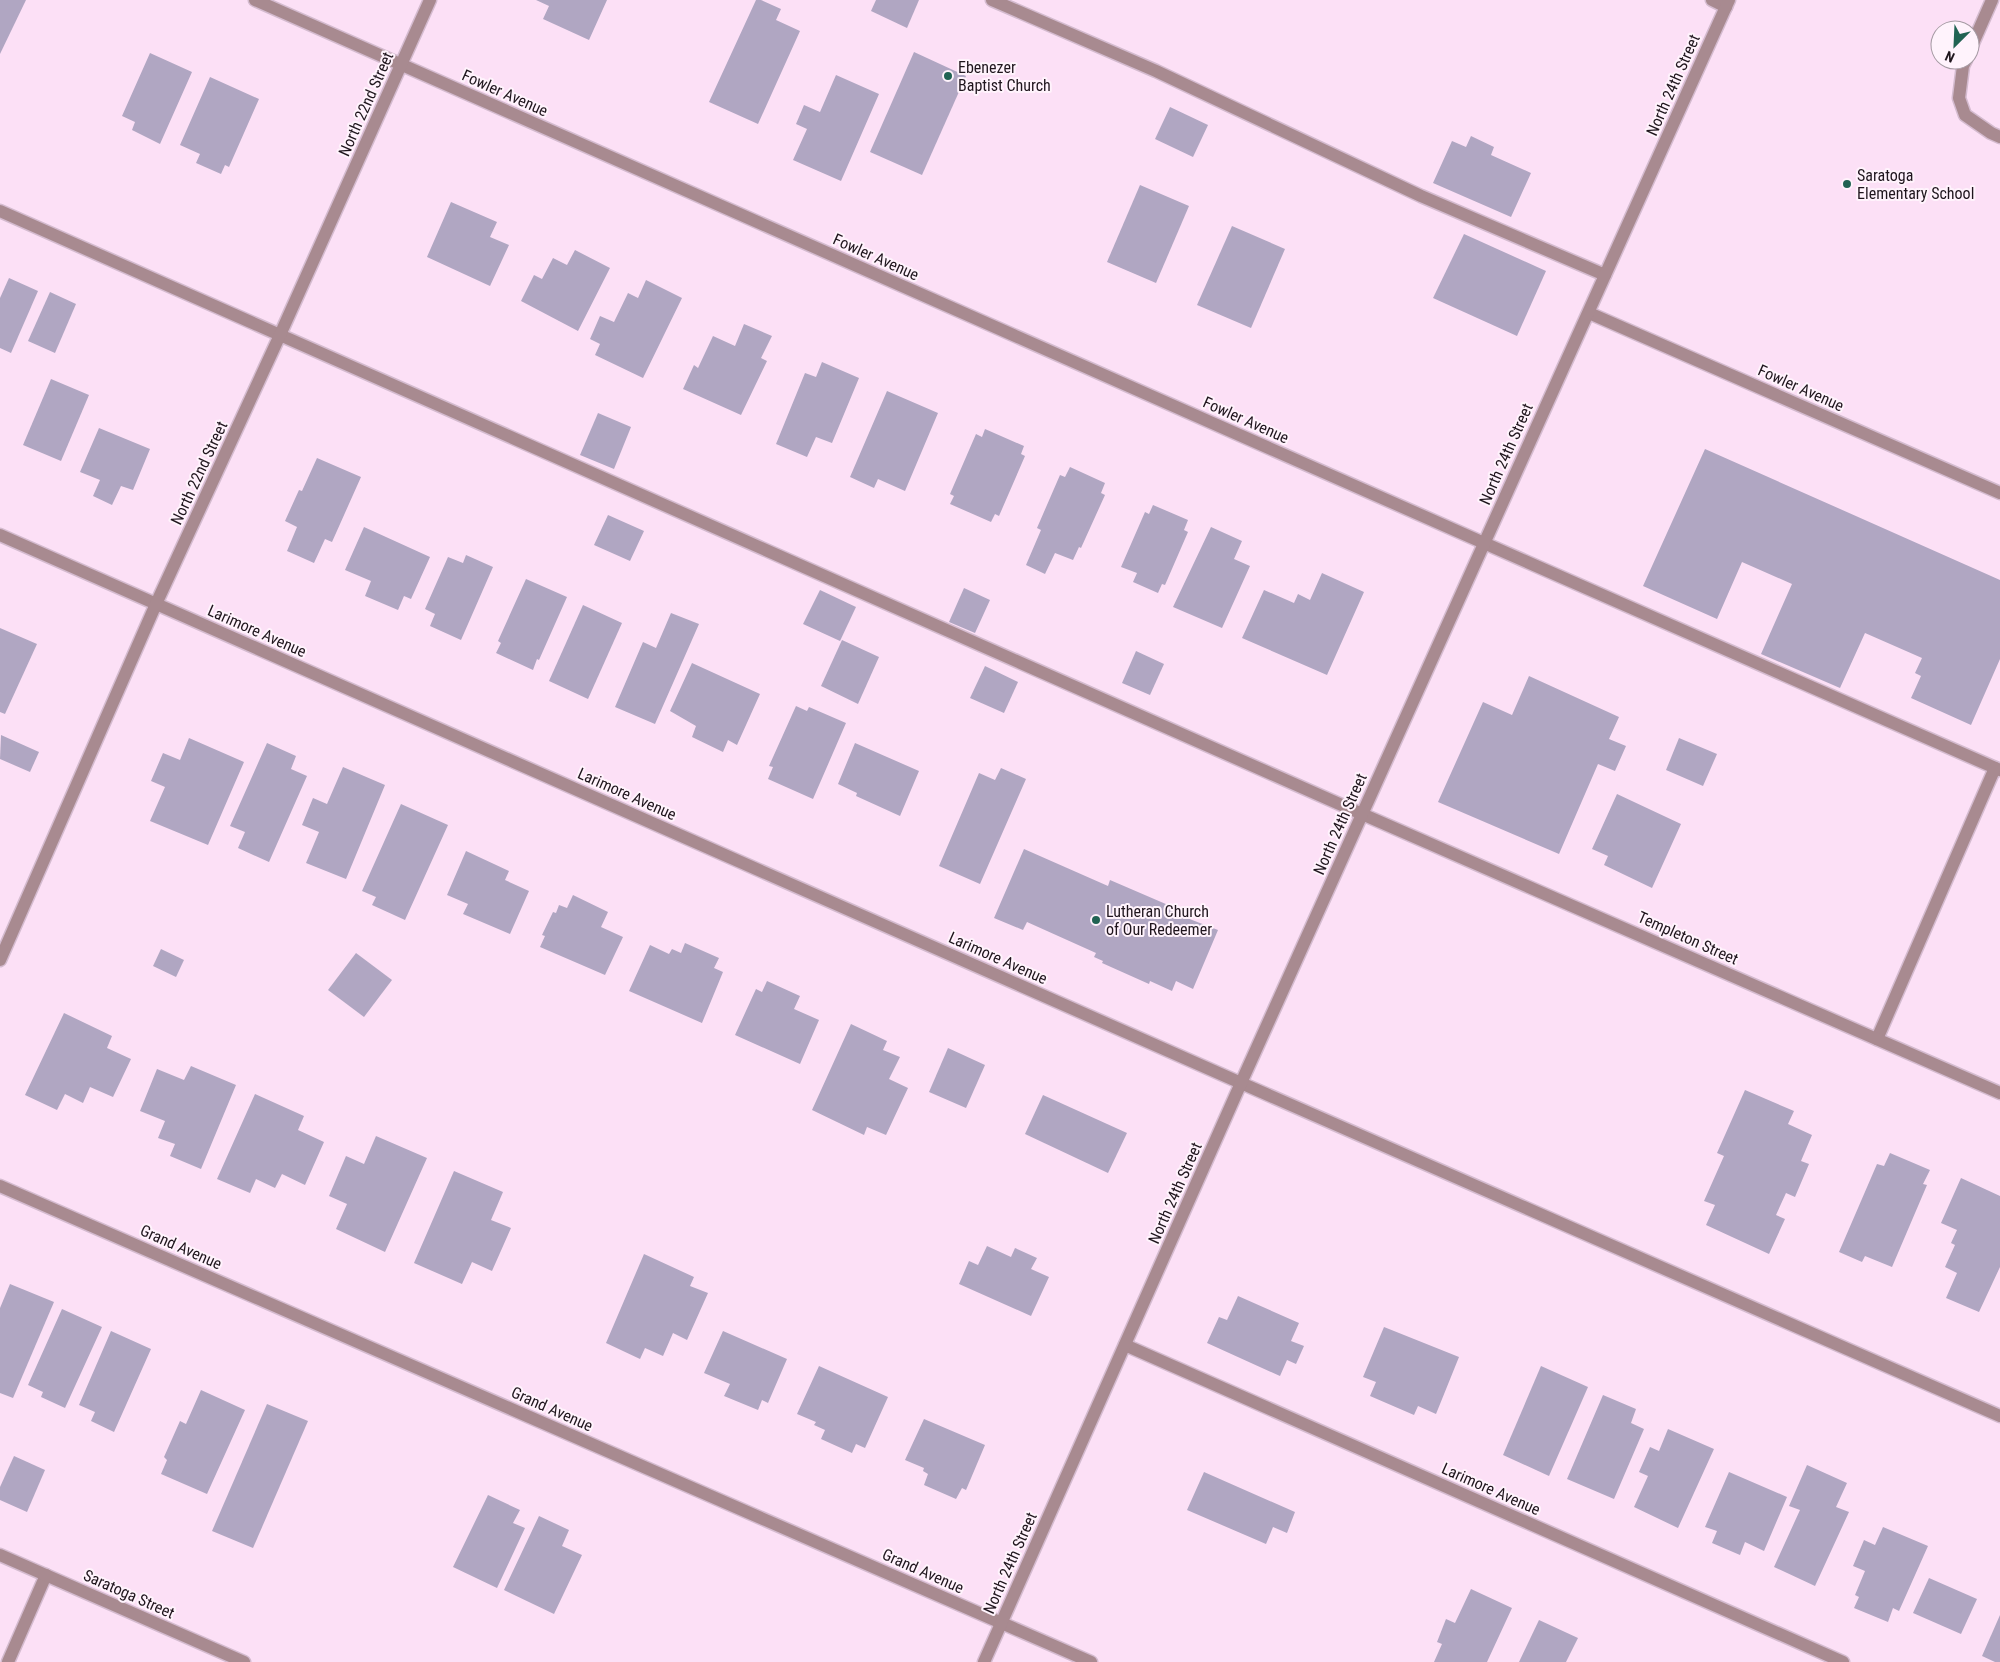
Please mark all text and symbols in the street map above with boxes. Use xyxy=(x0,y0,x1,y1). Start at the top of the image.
north arrow xyxy=(1930,20,1980,70)
street label: North 24th Street xyxy=(1642,31,1704,139)
text: N xyxy=(1943,48,1957,66)
street label: North 22nd Street xyxy=(335,49,398,159)
place label: Ebenezer Baptist Church xyxy=(958,58,1051,95)
street label: Fowler Avenue xyxy=(459,66,551,120)
marker: Ebenezer Baptist Church xyxy=(942,70,954,82)
place label: Saratoga Elementary School xyxy=(1857,166,1974,203)
marker: Saratoga Elementary School xyxy=(1841,178,1853,190)
street label: Fowler Avenue xyxy=(830,230,922,284)
street label: Fowler Avenue xyxy=(1755,361,1847,415)
street label: Fowler Avenue xyxy=(1200,393,1292,447)
street label: North 24th Street xyxy=(1475,400,1537,508)
street label: North 22nd Street xyxy=(167,418,231,528)
street label: Larimore Avenue xyxy=(205,601,309,661)
street label: Larimore Avenue xyxy=(575,764,679,824)
street label: North 24th Street xyxy=(1309,770,1371,878)
place label: Lutheran Church of Our Redeemer xyxy=(1106,902,1212,939)
street label: Templeton Street xyxy=(1635,907,1741,969)
marker: Lutheran Church of Our Redeemer xyxy=(1090,914,1102,926)
street label: Larimore Avenue xyxy=(946,928,1050,988)
street label: North 24th Street xyxy=(1144,1139,1206,1247)
street label: Grand Avenue xyxy=(137,1221,225,1273)
street label: Grand Avenue xyxy=(508,1383,596,1435)
street label: Larimore Avenue xyxy=(1439,1459,1543,1519)
street label: North 24th Street xyxy=(979,1509,1041,1617)
street label: Grand Avenue xyxy=(879,1545,967,1597)
street label: Saratoga Street xyxy=(81,1565,178,1623)

